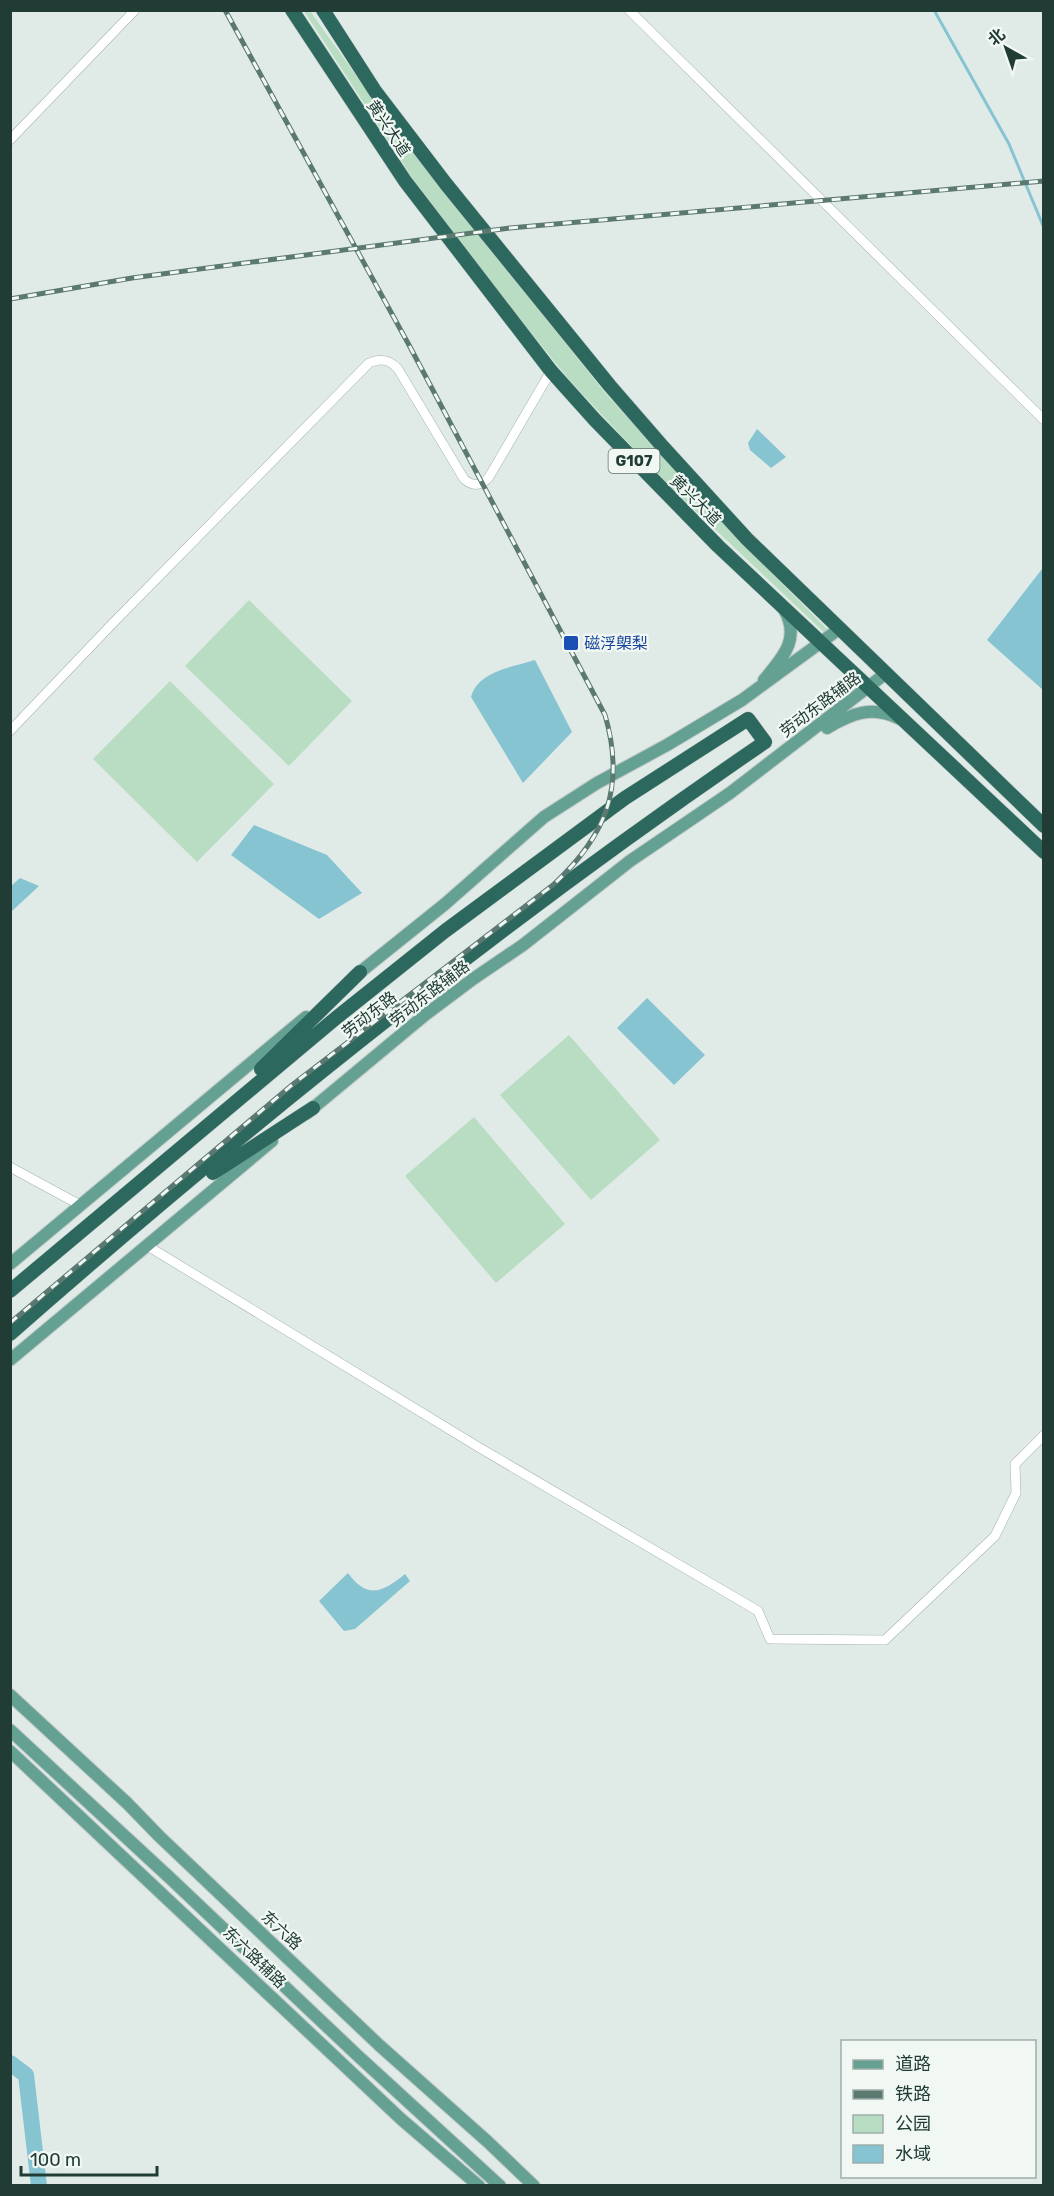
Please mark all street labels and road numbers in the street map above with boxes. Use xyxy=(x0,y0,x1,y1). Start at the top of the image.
street label: 黄兴大道 xyxy=(363,96,414,160)
road number: G107 xyxy=(608,449,660,473)
street label: 黄兴大道 xyxy=(666,471,725,530)
street label: 劳动东路辅路 xyxy=(776,668,864,741)
street label: 劳动东路辅路 xyxy=(386,956,473,1030)
street label: 劳动东路 xyxy=(338,987,400,1042)
street label: 东六路 xyxy=(258,1907,306,1954)
street label: 东六路辅路 xyxy=(219,1923,290,1992)

